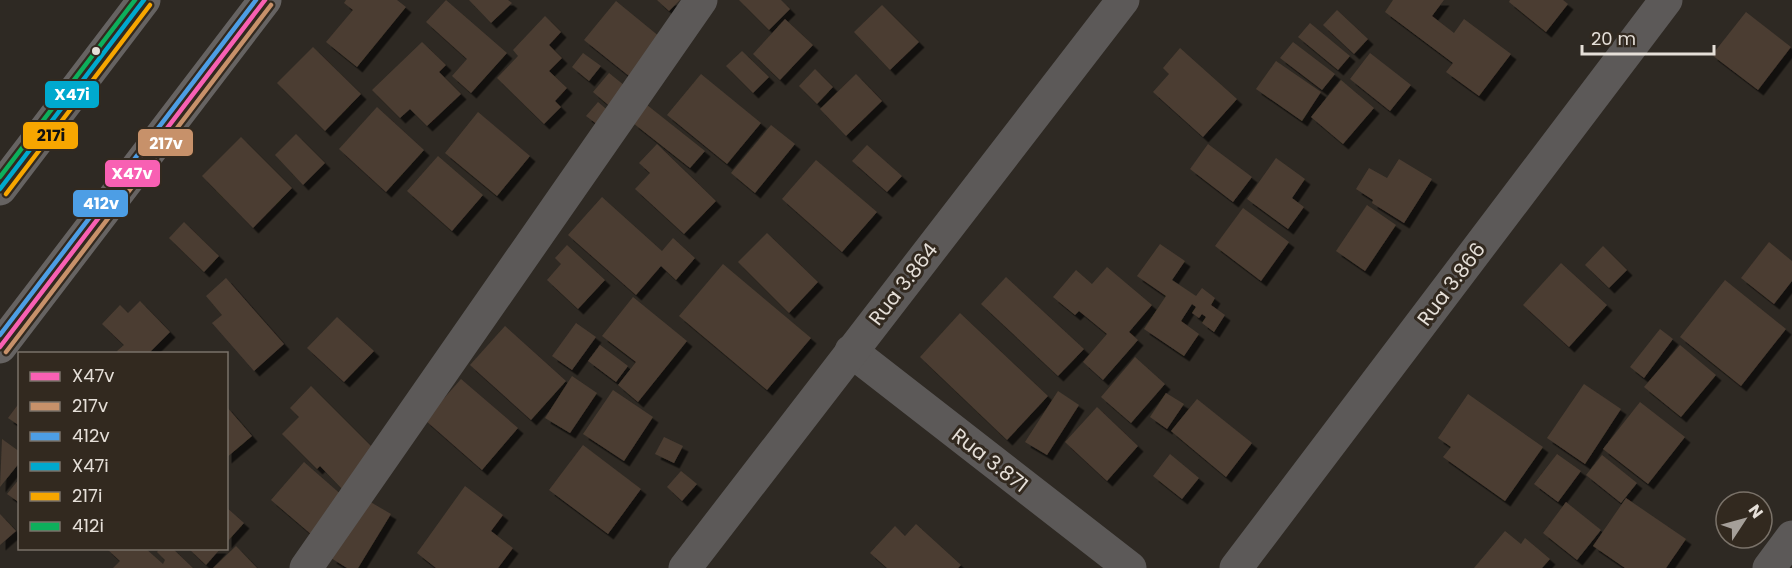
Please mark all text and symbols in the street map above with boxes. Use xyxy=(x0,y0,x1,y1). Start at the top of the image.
scale bar xyxy=(1582,18,1714,56)
text: 20 m xyxy=(1591,26,1636,51)
unlabelled marker xyxy=(90,45,102,57)
line badge: X47i xyxy=(44,80,100,109)
text: X47i xyxy=(54,83,90,106)
line badge: 217i xyxy=(22,121,79,150)
text: 217i xyxy=(37,124,65,147)
line badge: 217v xyxy=(137,128,194,157)
text: 217v xyxy=(149,132,183,155)
line badge: X47v xyxy=(104,159,161,188)
text: X47v xyxy=(112,162,152,185)
line badge: 412v xyxy=(72,189,129,218)
text: 412v xyxy=(83,192,119,215)
street label: Rua 3.864 xyxy=(862,237,944,331)
street label: Rua 3.866 xyxy=(1410,237,1492,331)
legend xyxy=(18,352,228,550)
text: X47v xyxy=(72,363,114,388)
text: 217v xyxy=(72,393,108,418)
street label: Rua 3.871 xyxy=(946,421,1034,499)
text: 412v xyxy=(72,423,110,448)
text: X47i xyxy=(72,453,109,478)
text: 217i xyxy=(72,483,102,508)
north arrow xyxy=(1714,490,1774,550)
text: N xyxy=(1743,500,1769,523)
text: 412i xyxy=(72,513,104,538)

